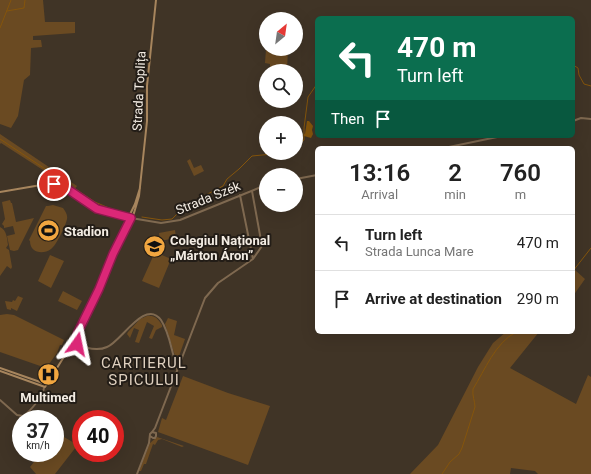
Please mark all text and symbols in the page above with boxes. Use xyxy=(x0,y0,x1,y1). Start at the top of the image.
north arrow xyxy=(259,12,303,56)
map controls xyxy=(259,12,303,212)
text: 470 m xyxy=(397,31,476,64)
icon: left xyxy=(331,32,383,84)
street label: Strada Toplița xyxy=(129,51,150,131)
button: search xyxy=(259,64,303,108)
text: Turn left xyxy=(397,65,463,86)
icon: arrive xyxy=(372,108,394,130)
text: Then xyxy=(331,110,364,128)
button: + xyxy=(259,116,303,160)
text: 13:16 xyxy=(349,159,410,187)
text: 2 xyxy=(448,159,462,187)
text: 760 xyxy=(500,159,541,187)
pin xyxy=(37,167,71,201)
button: − xyxy=(259,168,303,212)
icon: arrive xyxy=(43,173,65,195)
street label: Strada Szék xyxy=(173,178,243,218)
text: Arrival xyxy=(361,187,398,202)
text: min xyxy=(444,187,466,202)
text: m xyxy=(515,187,526,202)
sports icon: Stadion xyxy=(35,218,61,244)
place label: Stadion xyxy=(64,224,109,239)
text: Turn left xyxy=(365,226,422,244)
icon: left xyxy=(331,232,353,254)
place label: Colegiul Național „Márton Áron” xyxy=(170,233,270,263)
school or university icon: Colegiul Național „Márton Áron” xyxy=(141,234,167,260)
text: 470 m xyxy=(517,234,559,252)
text: Strada Lunca Mare xyxy=(365,244,474,259)
icon: arrive xyxy=(331,288,353,310)
text: Arrive at destination xyxy=(365,290,502,308)
text: 290 m xyxy=(517,290,559,308)
position arrow xyxy=(56,323,98,365)
district label: CARTIERUL SPICULUI xyxy=(101,354,187,389)
hospital icon: Multimed xyxy=(35,362,61,388)
place label: Multimed xyxy=(20,390,76,405)
speed limit sign: 40 xyxy=(72,410,124,462)
text: 37 xyxy=(27,419,49,443)
text: km/h xyxy=(26,440,50,451)

